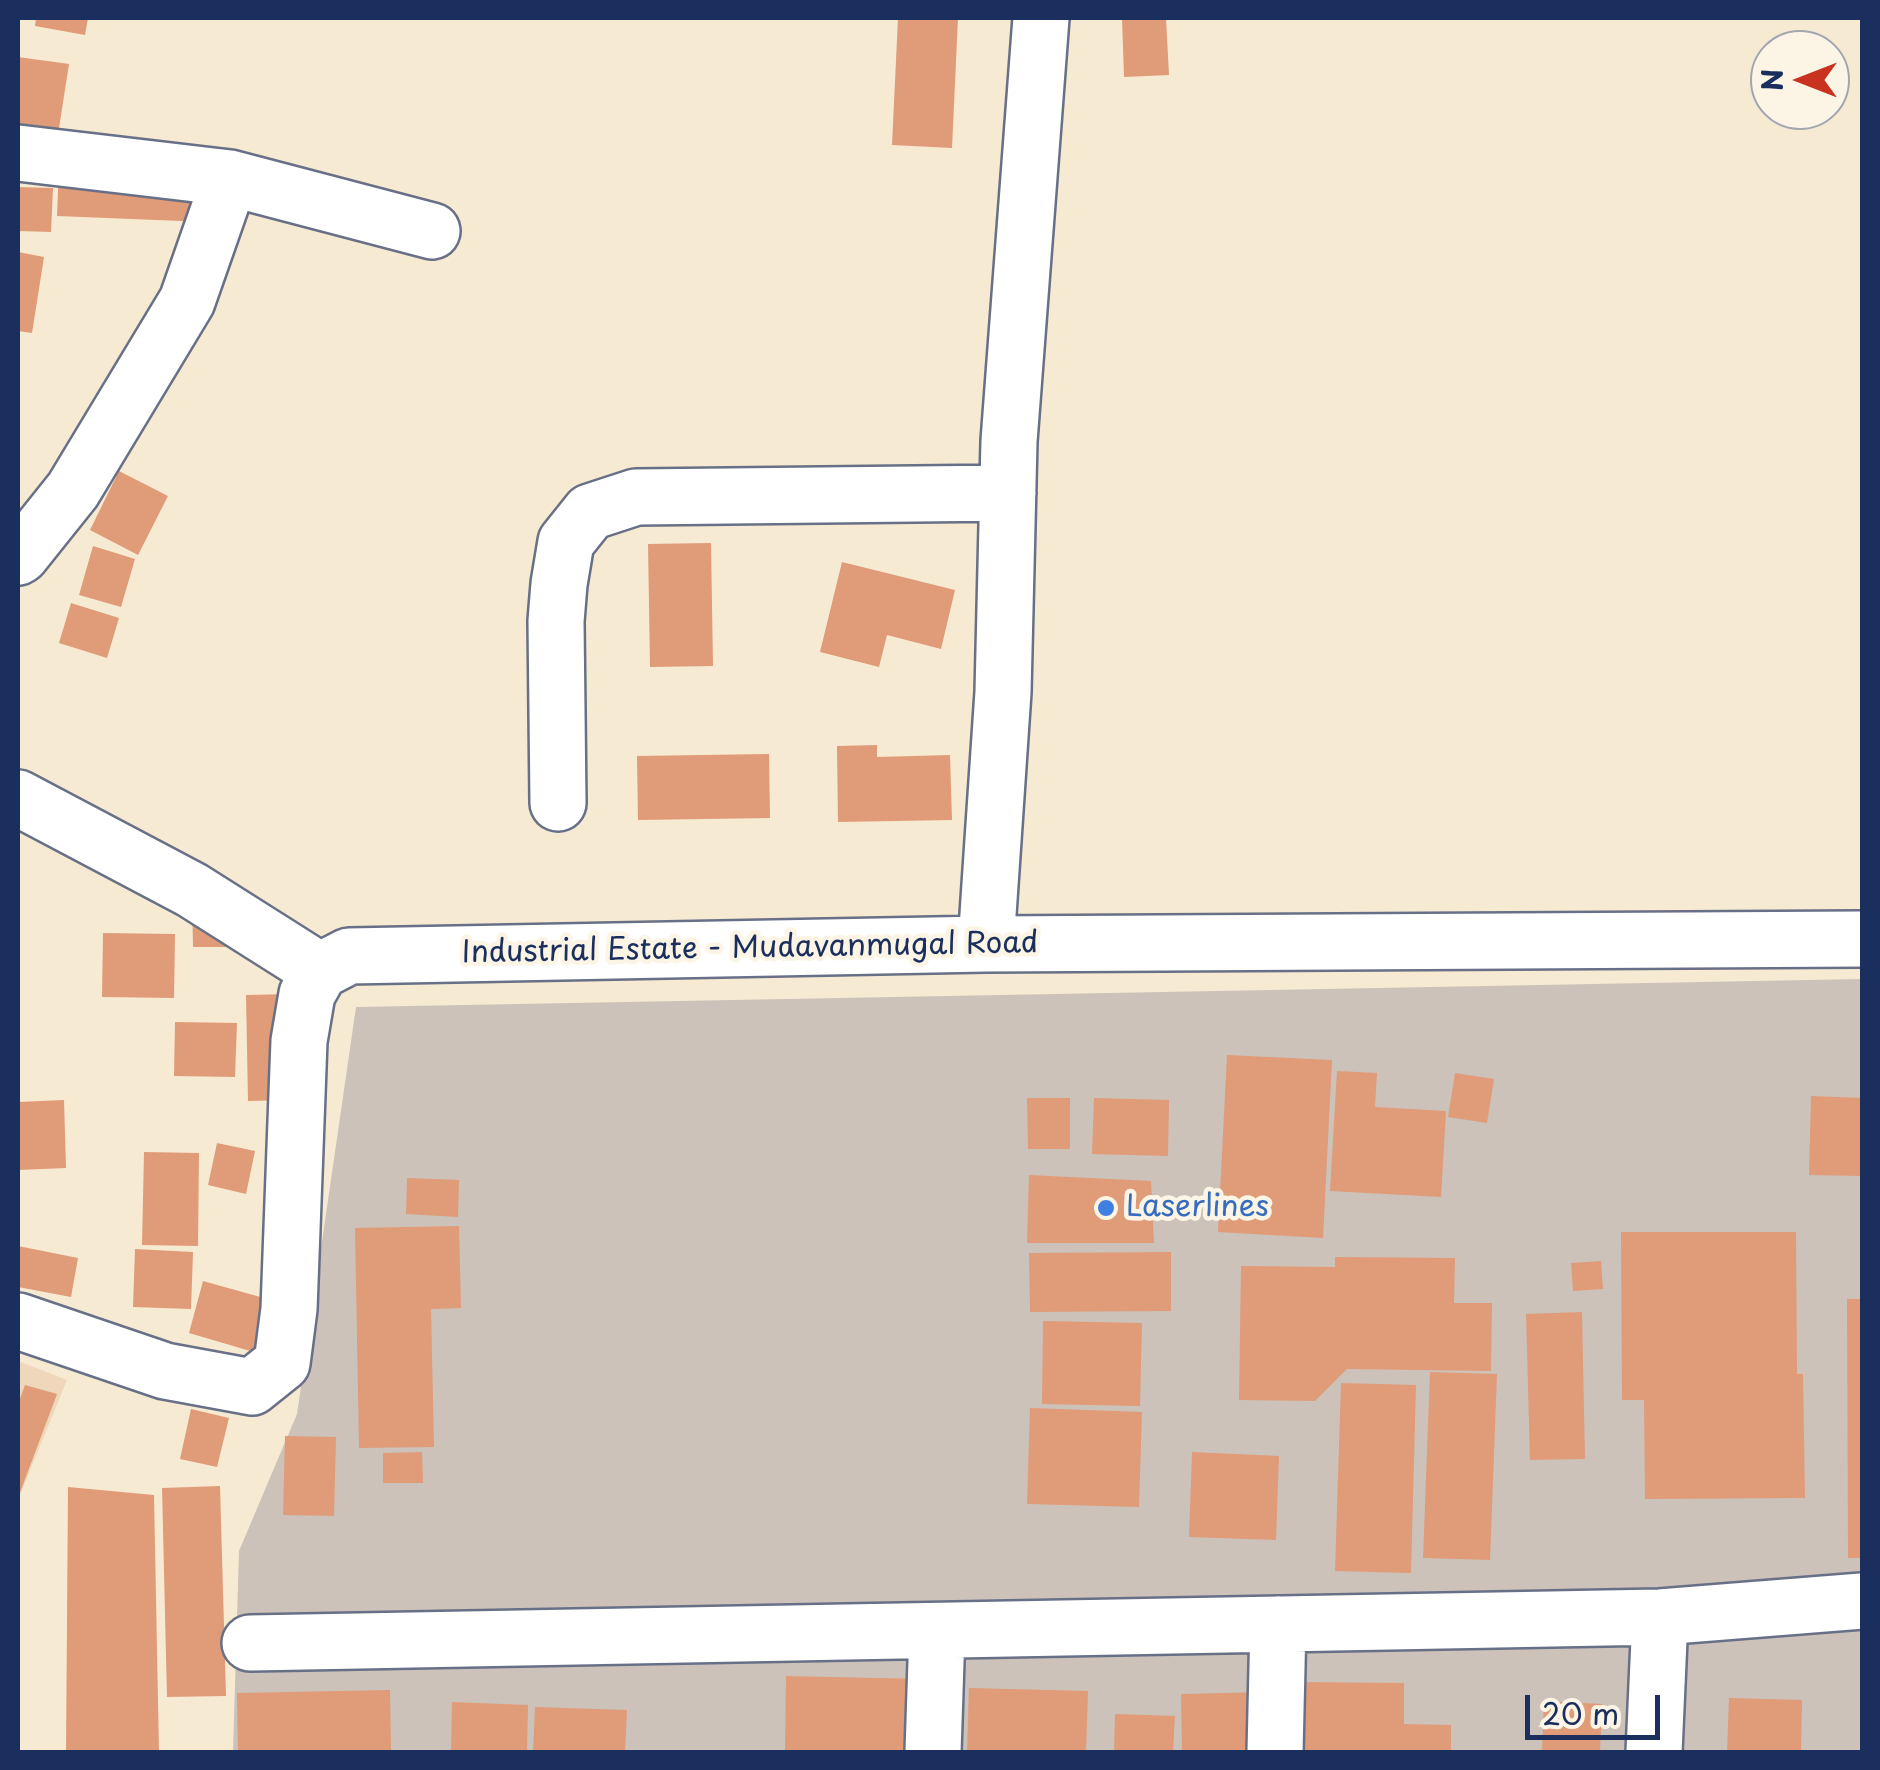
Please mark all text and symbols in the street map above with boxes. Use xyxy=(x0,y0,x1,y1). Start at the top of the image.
north arrow xyxy=(1750,30,1850,130)
text: N xyxy=(1750,69,1793,91)
street label: Industrial Estate - Mudavanmugal Road xyxy=(461,926,1039,972)
place label: Laserlines xyxy=(1126,1190,1269,1226)
marker: Laserlines xyxy=(1095,1197,1117,1219)
scale bar xyxy=(1530,1675,1665,1737)
text: 20 m xyxy=(1542,1690,1619,1735)

